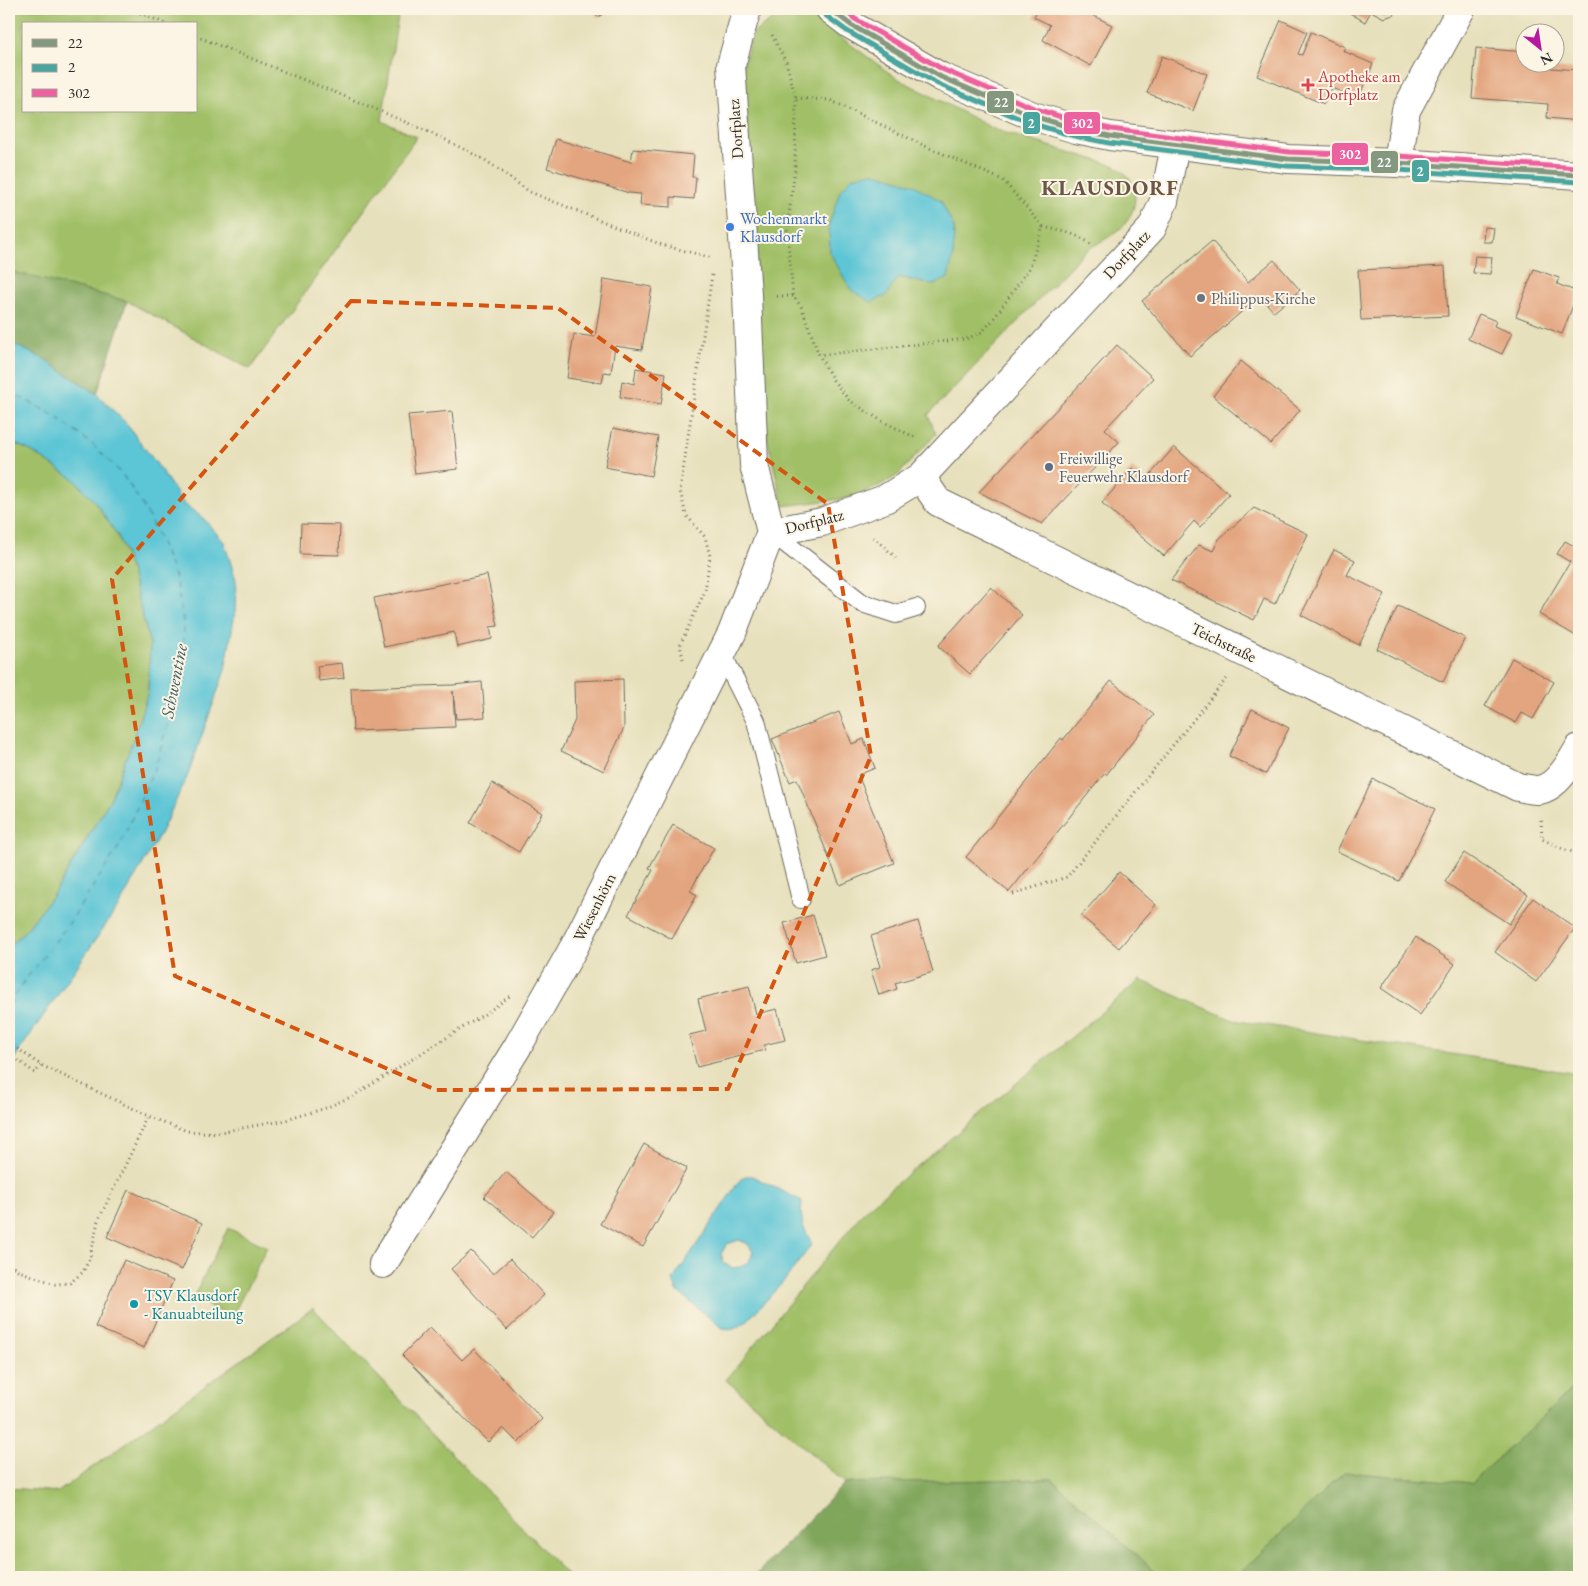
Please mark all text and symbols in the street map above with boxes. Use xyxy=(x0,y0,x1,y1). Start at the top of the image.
legend xyxy=(22,22,198,112)
north arrow xyxy=(1516,22,1566,72)
text: 22 xyxy=(68,33,83,52)
text: N xyxy=(1537,49,1556,70)
text: 2 xyxy=(68,57,76,76)
place label: Apotheke am Dorfplatz xyxy=(1317,66,1401,105)
marker: Apotheke am Dorfplatz xyxy=(1302,79,1314,91)
text: 302 xyxy=(68,83,90,102)
line badge: 22 xyxy=(986,90,1015,114)
text: 22 xyxy=(994,93,1009,111)
street label: Dorfplatz xyxy=(723,98,748,160)
line badge: 2 xyxy=(1022,111,1041,135)
line badge: 302 xyxy=(1063,111,1101,135)
text: 2 xyxy=(1027,114,1035,132)
text: 302 xyxy=(1071,114,1094,132)
line badge: 302 xyxy=(1331,142,1369,166)
text: 302 xyxy=(1339,145,1362,163)
line badge: 22 xyxy=(1370,150,1399,174)
text: 22 xyxy=(1377,153,1392,171)
line badge: 2 xyxy=(1411,159,1430,183)
text: 2 xyxy=(1416,162,1424,180)
district label: KLAUSDORF xyxy=(1041,174,1179,201)
place label: Wochenmarkt Klausdorf xyxy=(740,208,827,247)
marker: Wochenmarkt Klausdorf xyxy=(724,221,736,233)
street label: Dorfplatz xyxy=(1098,225,1154,283)
place label: Philippus-Kirche xyxy=(1211,288,1316,309)
marker: Philippus-Kirche xyxy=(1195,292,1207,304)
place label: Freiwillige Feuerwehr Klausdorf xyxy=(1059,448,1190,487)
marker: Freiwillige Feuerwehr Klausdorf xyxy=(1043,461,1055,473)
street label: Dorfplatz xyxy=(783,504,846,539)
street label: Teichstraße xyxy=(1188,618,1260,667)
water label: Schwentine xyxy=(155,641,192,721)
street label: Wiesenhörn xyxy=(568,869,621,945)
place label: TSV Klausdorf - Kanuabteilung xyxy=(144,1285,244,1324)
marker: TSV Klausdorf - Kanuabteilung xyxy=(128,1298,140,1310)

